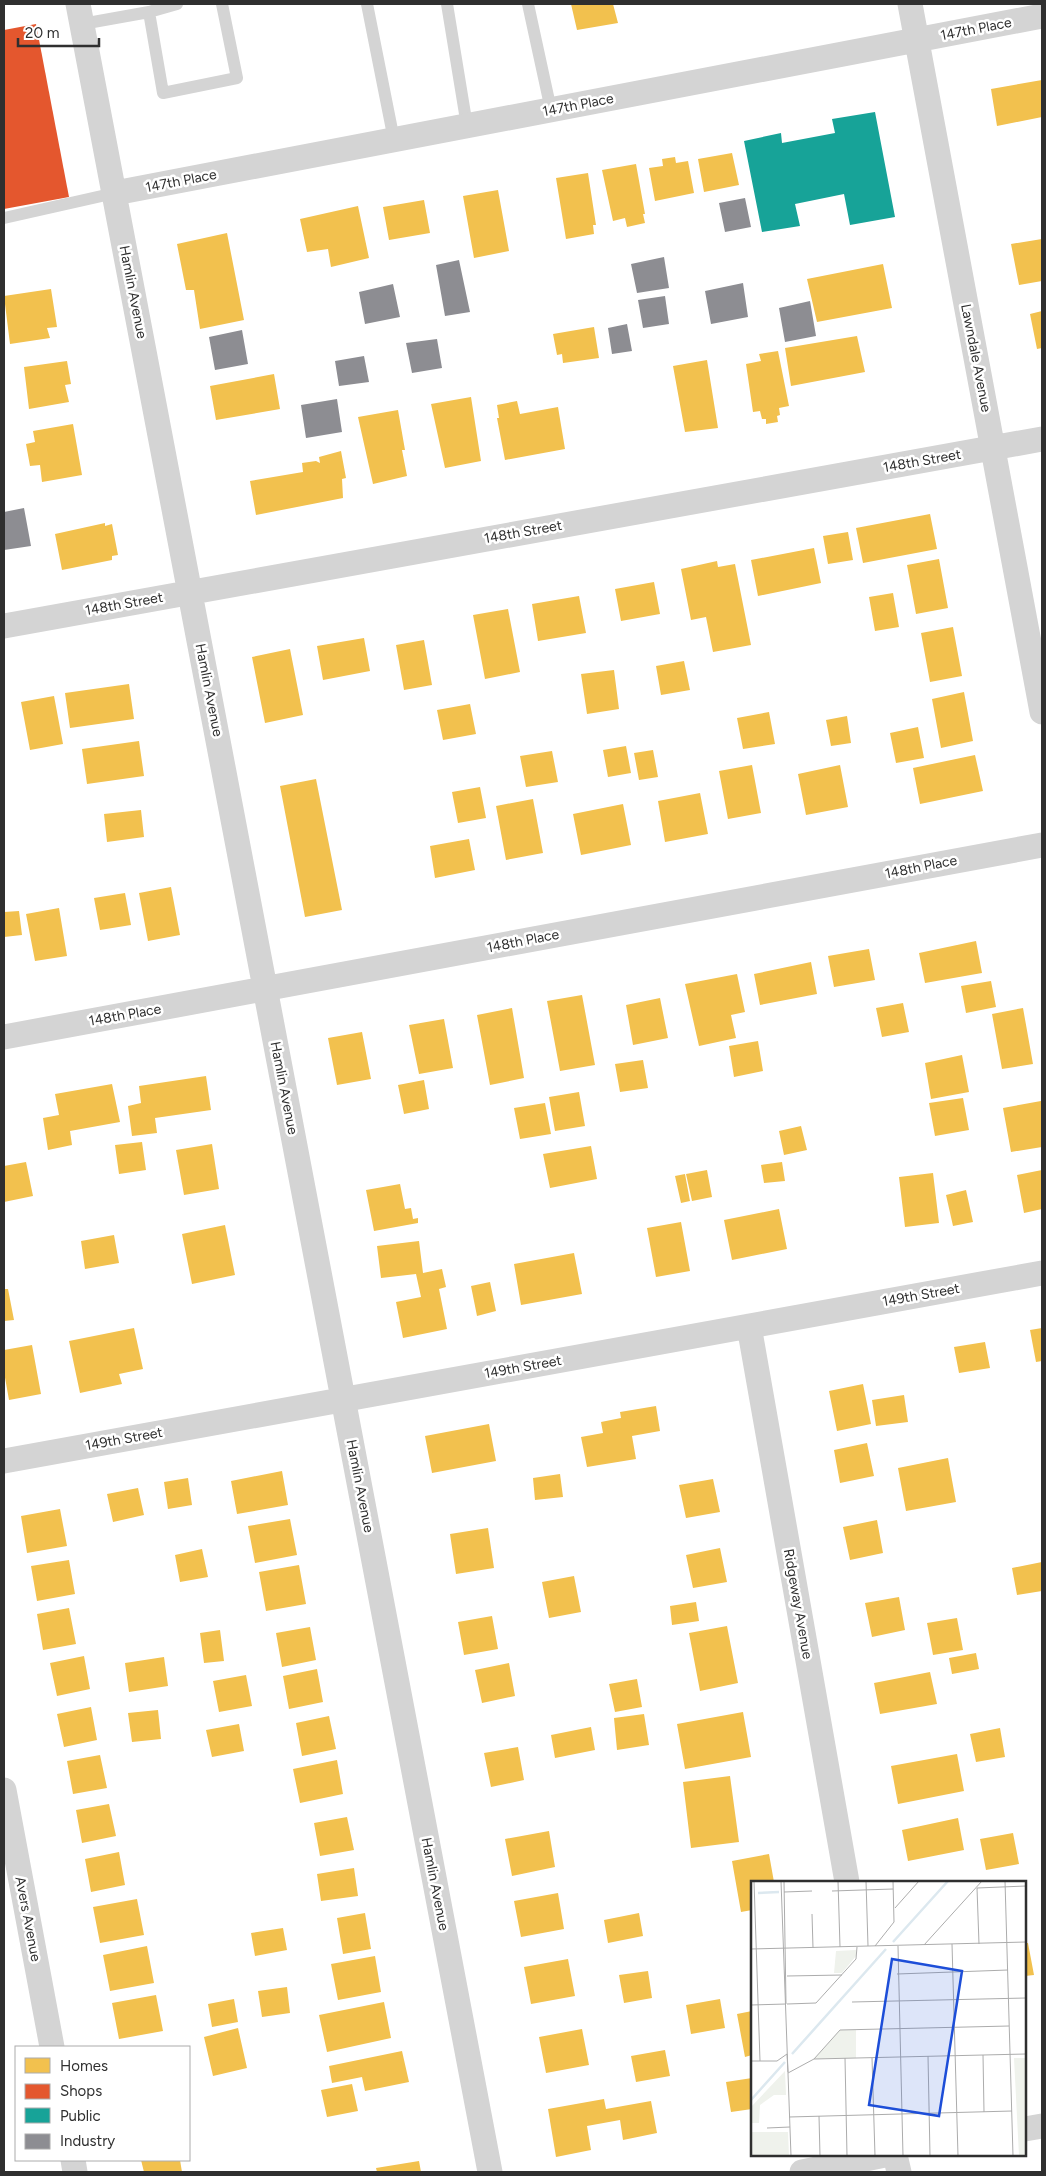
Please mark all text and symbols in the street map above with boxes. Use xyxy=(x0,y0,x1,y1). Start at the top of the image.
street label: 147th Place xyxy=(939,14,1013,44)
scale bar xyxy=(18,15,99,47)
text: 20 m xyxy=(25,24,59,42)
street label: 147th Place xyxy=(541,90,615,120)
street label: 147th Place xyxy=(144,166,218,196)
street label: Hamlin Avenue xyxy=(116,244,150,340)
street label: Lawndale Avenue xyxy=(957,302,995,414)
street label: 148th Street xyxy=(882,446,962,476)
street label: 148th Street xyxy=(483,517,563,547)
street label: 148th Street xyxy=(84,589,164,619)
street label: Hamlin Avenue xyxy=(192,642,226,738)
street label: 148th Place xyxy=(883,852,959,882)
street label: 148th Place xyxy=(485,926,561,956)
street label: 148th Place xyxy=(87,1000,163,1030)
street label: Hamlin Avenue xyxy=(267,1040,301,1136)
street label: 149th Street xyxy=(881,1280,961,1310)
street label: 149th Street xyxy=(483,1352,563,1382)
street label: 149th Street xyxy=(84,1424,164,1454)
street label: Hamlin Avenue xyxy=(343,1438,377,1534)
street label: Ridgeway Avenue xyxy=(780,1547,816,1661)
street label: Hamlin Avenue xyxy=(418,1836,452,1932)
street label: Avers Avenue xyxy=(11,1875,45,1963)
inset map xyxy=(751,1881,1026,2156)
legend xyxy=(15,2046,190,2161)
text: Homes xyxy=(60,2057,108,2075)
text: Shops xyxy=(60,2082,102,2100)
text: Public xyxy=(60,2107,101,2125)
text: Industry xyxy=(60,2132,115,2150)

